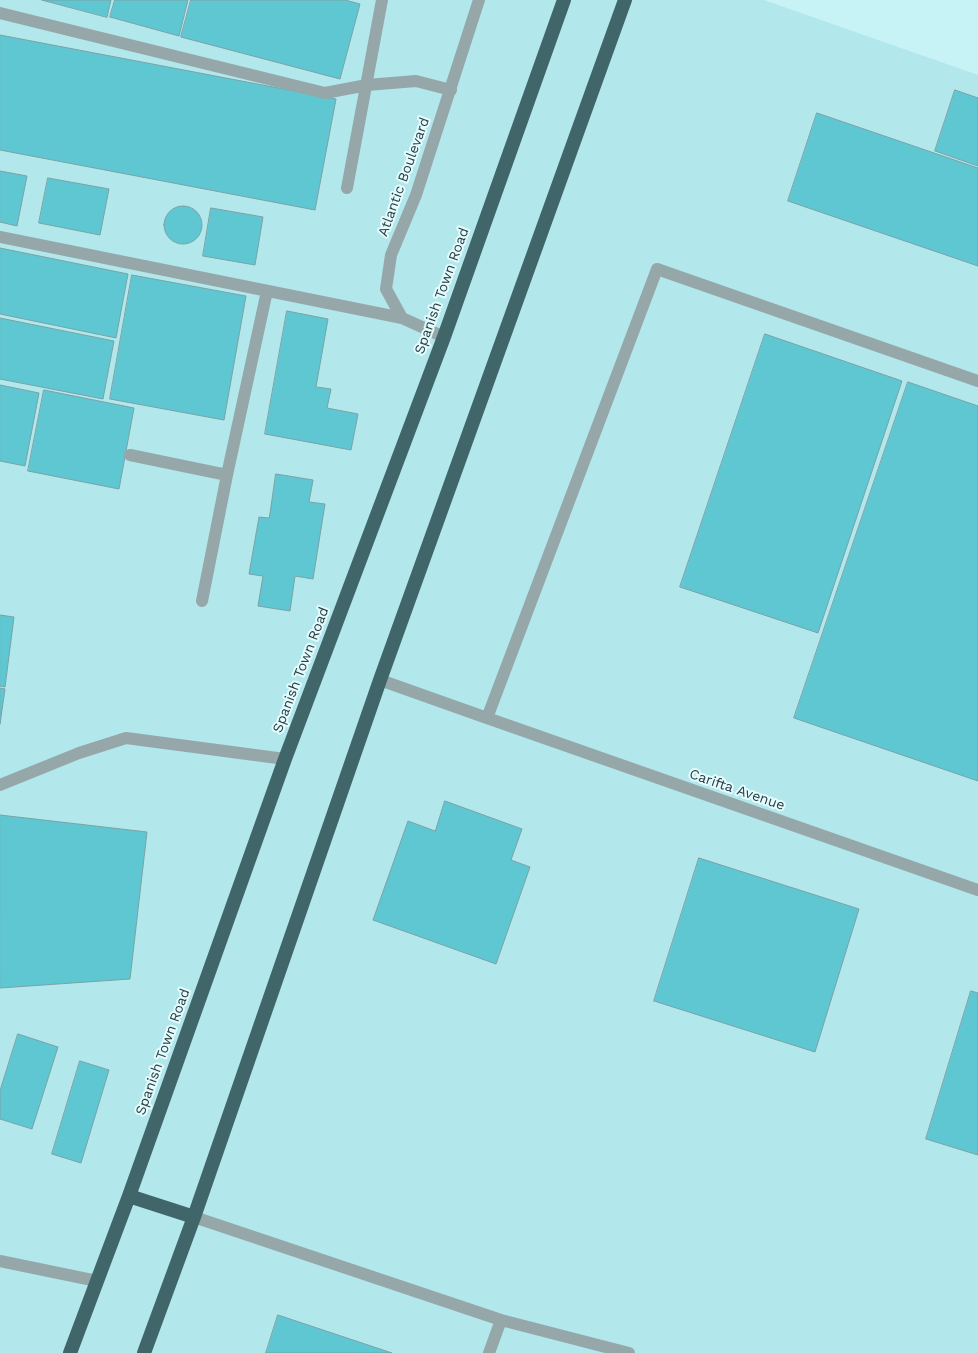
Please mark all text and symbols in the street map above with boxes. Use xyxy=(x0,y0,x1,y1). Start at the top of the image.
street label: Atlantic Boulevard xyxy=(375,115,433,239)
street label: Spanish Town Road xyxy=(411,226,473,356)
street label: Spanish Town Road xyxy=(269,605,333,735)
street label: Carifta Avenue xyxy=(687,766,787,814)
street label: Spanish Town Road xyxy=(132,987,194,1117)

